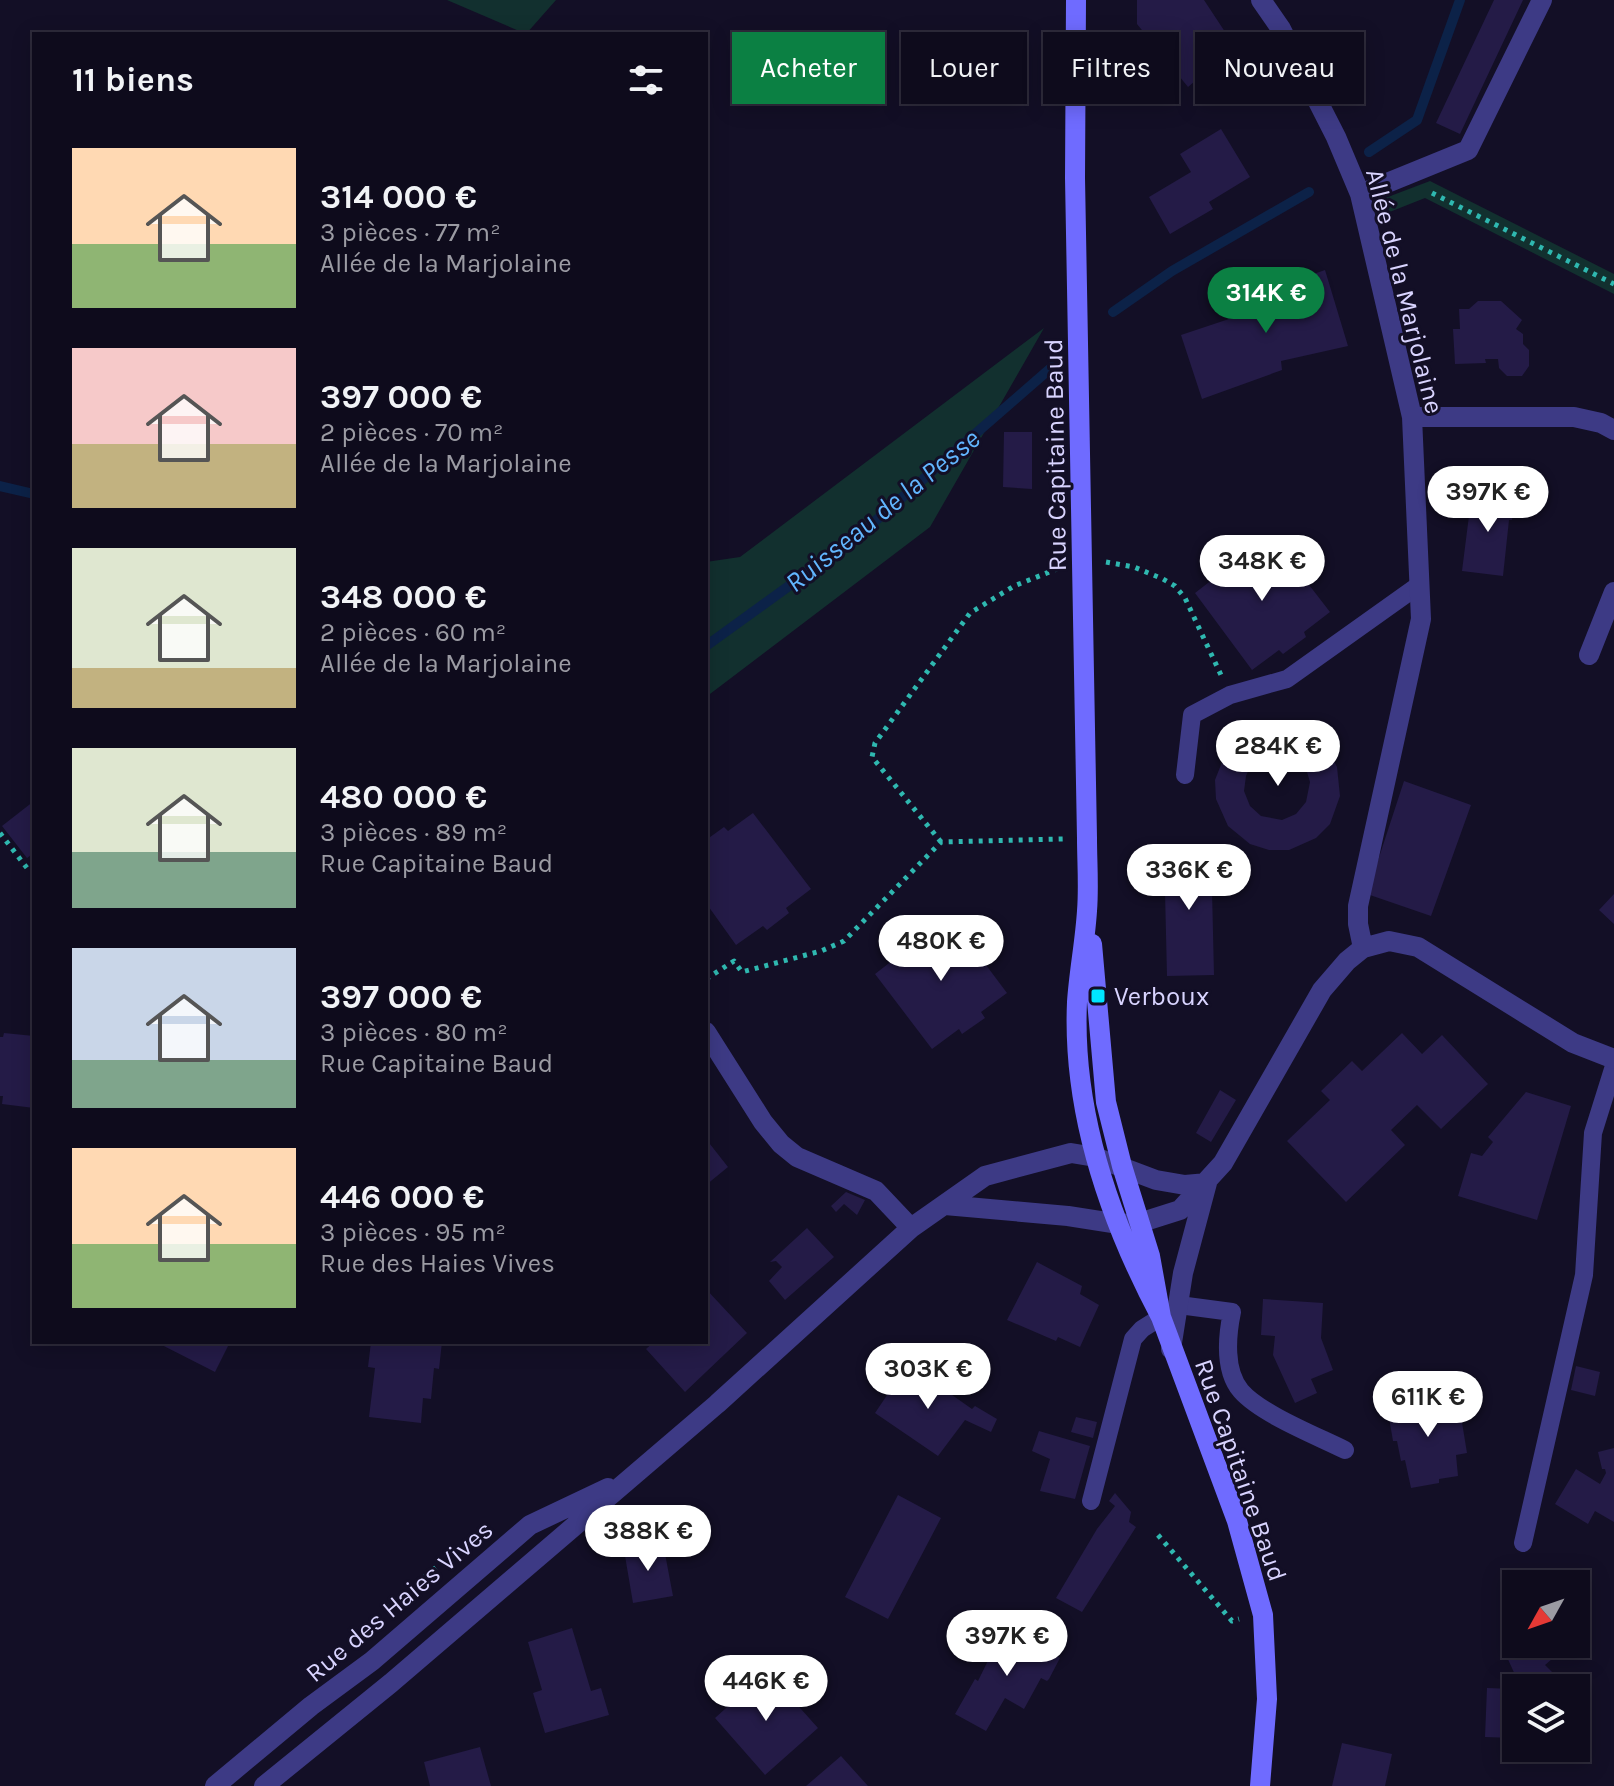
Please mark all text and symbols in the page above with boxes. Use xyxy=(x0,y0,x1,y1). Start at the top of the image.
chip: Acheter xyxy=(732,32,885,104)
chip: Louer xyxy=(901,32,1027,104)
chip: Filtres xyxy=(1043,32,1179,104)
chip: Nouveau xyxy=(1195,32,1364,104)
icon: filters xyxy=(624,58,668,102)
text: 11 biens xyxy=(72,60,194,100)
street label: Allée de la Marjolaine xyxy=(1359,165,1450,417)
text: 314 000 € xyxy=(320,177,477,217)
icon: home xyxy=(136,180,232,276)
text: 3 pièces · 77 m² xyxy=(320,217,501,248)
text: Allée de la Marjolaine xyxy=(320,248,572,279)
pin: 314K € xyxy=(1201,267,1331,335)
text: 314K € xyxy=(1226,277,1306,308)
street label: Rue Capitaine Baud xyxy=(1038,338,1073,572)
text: 397 000 € xyxy=(320,377,482,417)
icon: home xyxy=(136,380,232,476)
text: 2 pièces · 70 m² xyxy=(320,417,504,448)
water label: Ruisseau de la Pesse xyxy=(778,422,986,599)
text: Allée de la Marjolaine xyxy=(320,448,572,479)
pin: 397K € xyxy=(1423,466,1553,534)
text: 397K € xyxy=(1445,476,1531,507)
pin: 348K € xyxy=(1197,535,1327,603)
text: 348K € xyxy=(1218,545,1306,576)
text: 348 000 € xyxy=(320,577,487,617)
icon: home xyxy=(136,580,232,676)
text: 2 pièces · 60 m² xyxy=(320,617,506,648)
text: Allée de la Marjolaine xyxy=(320,648,572,679)
pin: 284K € xyxy=(1213,720,1343,788)
text: 284K € xyxy=(1234,730,1322,761)
text: 480 000 € xyxy=(320,777,487,817)
icon: home xyxy=(136,780,232,876)
text: 3 pièces · 89 m² xyxy=(320,817,507,848)
pin: 336K € xyxy=(1124,844,1254,912)
text: Rue Capitaine Baud xyxy=(320,848,553,879)
text: 336K € xyxy=(1145,854,1233,885)
pin: 480K € xyxy=(876,915,1006,983)
text: 480K € xyxy=(897,925,985,956)
text: 397 000 € xyxy=(320,977,482,1017)
icon: home xyxy=(136,980,232,1076)
place label: Verboux xyxy=(1114,981,1209,1012)
marker: Verboux xyxy=(1089,987,1107,1005)
text: 3 pièces · 80 m² xyxy=(320,1017,508,1048)
text: Rue Capitaine Baud xyxy=(320,1048,553,1079)
text: 446 000 € xyxy=(320,1177,484,1217)
icon: home xyxy=(136,1180,232,1276)
text: 3 pièces · 95 m² xyxy=(320,1217,506,1248)
text: Rue des Haies Vives xyxy=(320,1248,555,1279)
pin: 303K € xyxy=(863,1343,993,1411)
text: 303K € xyxy=(884,1353,972,1384)
street label: Rue Capitaine Baud xyxy=(1188,1355,1293,1585)
pin: 611K € xyxy=(1363,1371,1493,1439)
text: 611K € xyxy=(1391,1381,1465,1412)
pin: 388K € xyxy=(583,1505,713,1573)
street label: Rue des Haies Vives xyxy=(299,1514,499,1689)
text: 388K € xyxy=(603,1515,693,1546)
north arrow xyxy=(1502,1570,1590,1658)
map controls xyxy=(1502,1570,1590,1762)
pin: 397K € xyxy=(942,1610,1072,1678)
text: 397K € xyxy=(964,1620,1050,1651)
pin: 446K € xyxy=(701,1655,831,1723)
text: 446K € xyxy=(723,1665,809,1696)
button: layers xyxy=(1502,1674,1590,1762)

